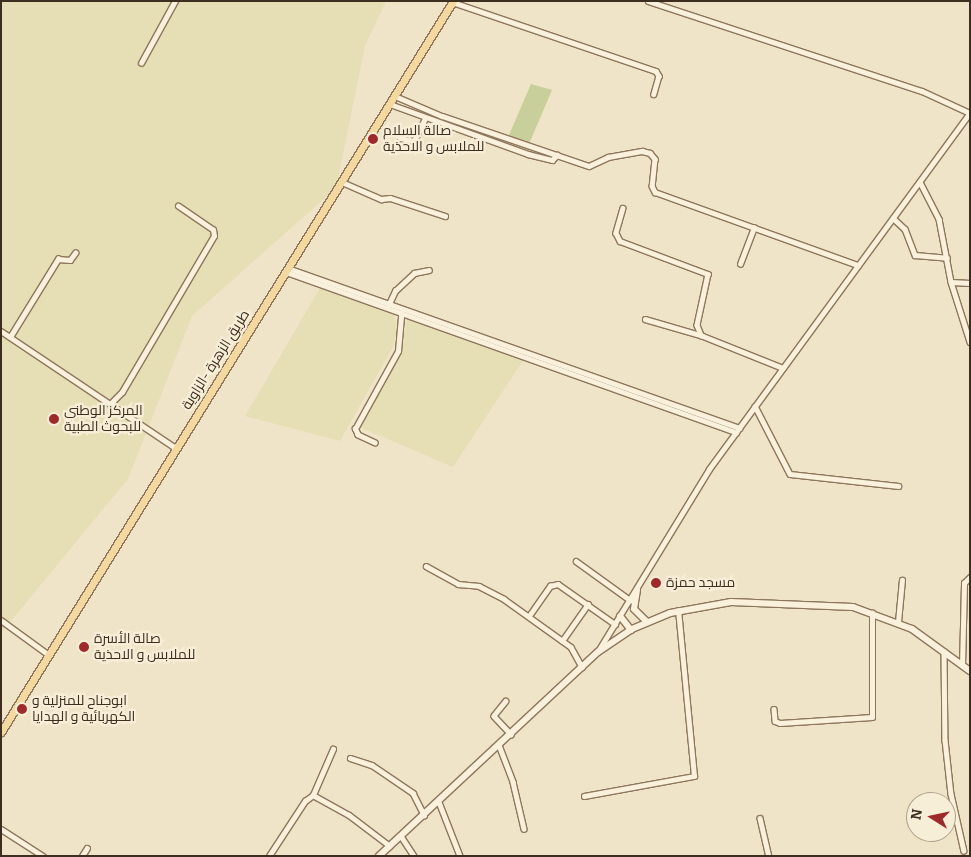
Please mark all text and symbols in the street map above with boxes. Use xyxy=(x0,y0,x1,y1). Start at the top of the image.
place label: صالة السلام للملابس و الاحذية xyxy=(383,123,484,156)
marker: صالة السلام للملابس و الاحذية xyxy=(367,133,379,145)
street label: طريق الزهرة -الزاوية xyxy=(179,307,253,413)
place label: المركز الوطني للبحوث الطبية xyxy=(64,403,143,436)
marker: المركز الوطني للبحوث الطبية xyxy=(48,413,60,425)
place label: مسجد حمزة xyxy=(666,575,735,591)
marker: مسجد حمزة xyxy=(650,577,662,589)
place label: صالة الأسرة للملابس و الاحذية xyxy=(94,631,195,664)
marker: صالة الأسرة للملابس و الاحذية xyxy=(78,641,90,653)
place label: ابوجناح للمنزلية و الكهربائية و الهدايا xyxy=(32,693,135,726)
marker: ابوجناح للمنزلية و الكهربائية و الهدايا xyxy=(16,703,28,715)
north arrow xyxy=(906,792,956,842)
text: N xyxy=(907,808,926,821)

